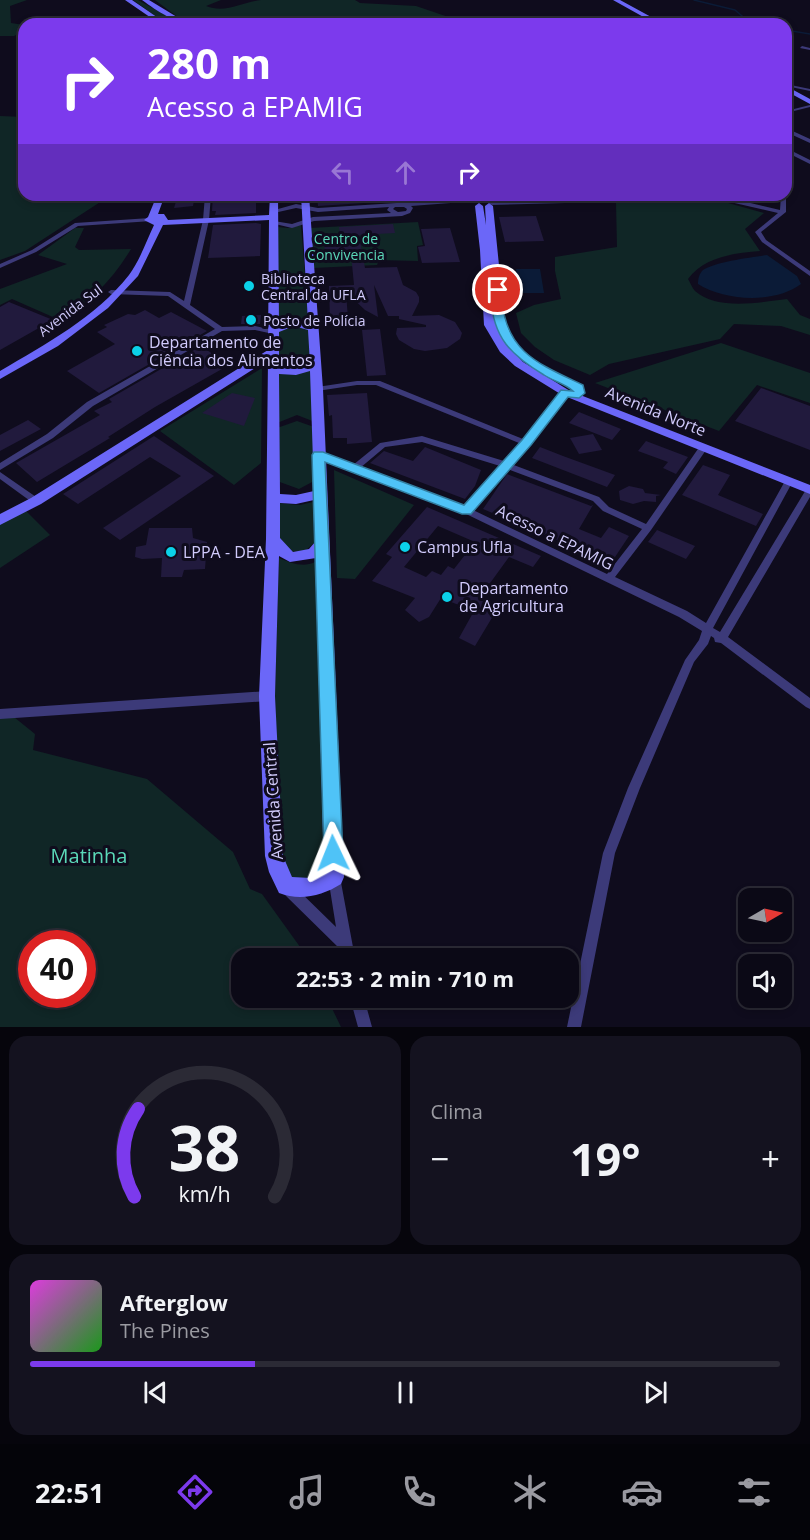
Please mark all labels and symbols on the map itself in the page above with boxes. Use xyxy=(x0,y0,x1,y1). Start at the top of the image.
park label: Centro de Convivencia xyxy=(307,229,385,264)
pin xyxy=(472,264,523,315)
place label: Biblioteca Central da UFLA xyxy=(261,269,366,304)
marker: Biblioteca Central da UFLA xyxy=(242,279,256,293)
street label: Avenida Sul xyxy=(34,280,106,340)
place label: Posto de Polícia xyxy=(263,311,366,330)
marker: Posto de Polícia xyxy=(244,313,258,327)
place label: Departamento de Ciência dos Alimentos xyxy=(149,331,313,371)
marker: Departamento de Ciência dos Alimentos xyxy=(130,344,144,358)
street label: Avenida Norte xyxy=(602,381,710,441)
street label: Acesso a EPAMIG xyxy=(493,499,617,575)
place label: Campus Ufla xyxy=(417,536,512,558)
marker: Campus Ufla xyxy=(398,540,412,554)
place label: LPPA - DEA xyxy=(183,541,266,563)
marker: LPPA - DEA xyxy=(164,545,178,559)
place label: Departamento de Agricultura xyxy=(459,577,568,617)
marker: Departamento de Agricultura xyxy=(440,590,454,604)
street label: Avenida Central xyxy=(258,741,288,861)
position arrow xyxy=(301,821,365,885)
park label: Matinha xyxy=(51,842,127,869)
north arrow xyxy=(738,888,792,942)
speed limit sign: 40 xyxy=(18,930,96,1008)

